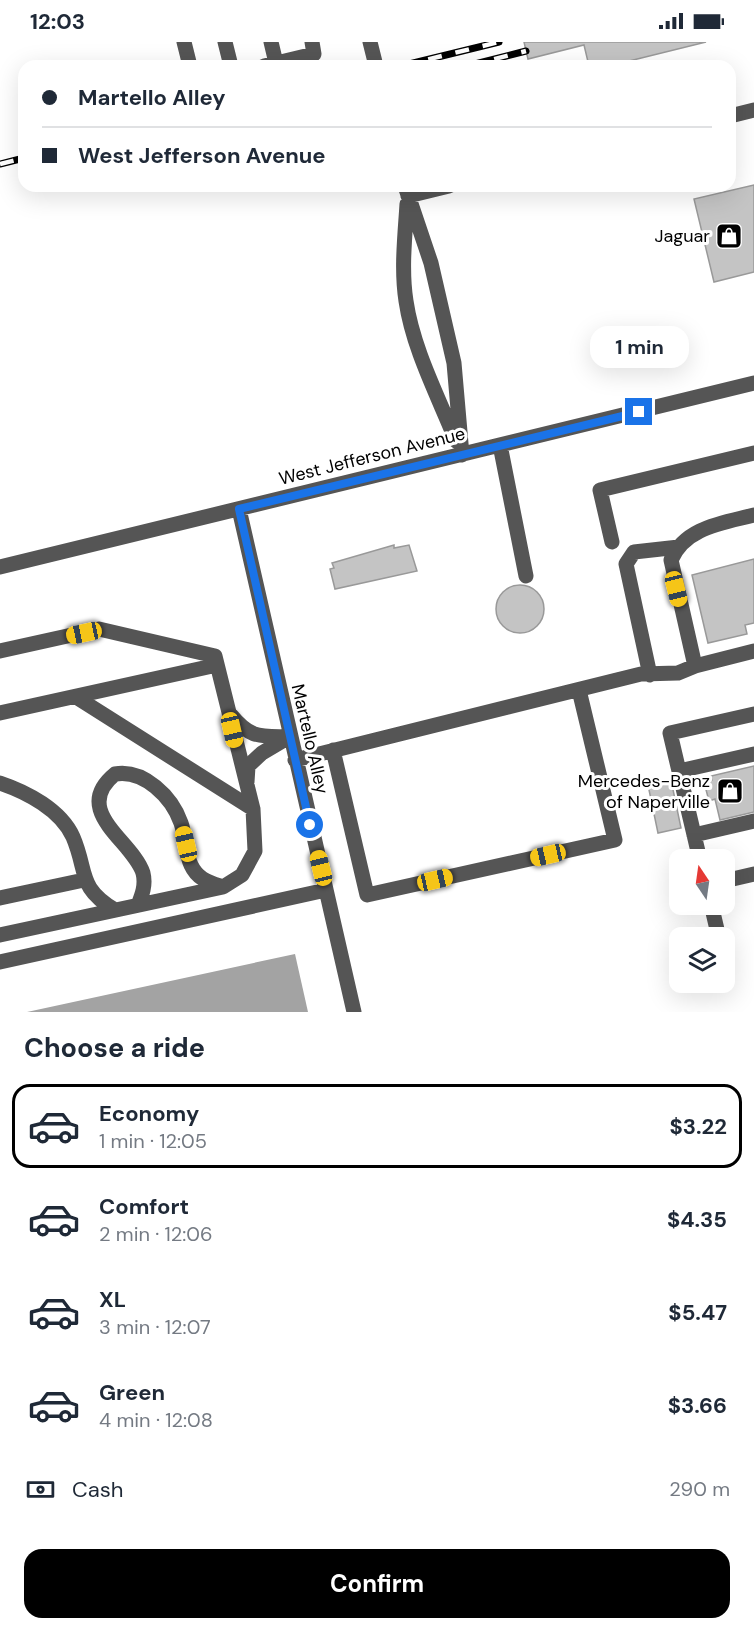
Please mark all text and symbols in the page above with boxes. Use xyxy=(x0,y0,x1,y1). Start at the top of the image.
text: 12:03 xyxy=(30,7,85,36)
text: Martello Alley xyxy=(78,83,226,112)
text: West Jefferson Avenue xyxy=(78,141,326,170)
shop icon: Jaguar xyxy=(714,221,744,251)
place label: Jaguar xyxy=(654,224,710,248)
callout: 1 min xyxy=(590,325,688,367)
text: 1 min xyxy=(615,334,664,360)
route end xyxy=(625,398,652,425)
street label: West Jefferson Avenue xyxy=(276,421,468,491)
car xyxy=(663,569,689,609)
car xyxy=(65,620,103,646)
street label: Martello Alley xyxy=(286,682,334,796)
car xyxy=(219,710,245,750)
place label: Mercedes-Benz of Naperville xyxy=(578,769,710,814)
shop icon: Mercedes-Benz of Naperville xyxy=(715,776,745,806)
route start xyxy=(296,811,323,838)
car xyxy=(173,824,199,864)
car xyxy=(528,842,568,868)
car xyxy=(308,848,334,888)
north arrow xyxy=(669,849,735,915)
map controls xyxy=(669,849,735,993)
car xyxy=(415,867,455,893)
button: layers xyxy=(669,927,735,993)
text: Choose a ride xyxy=(24,1030,205,1065)
icon: car xyxy=(27,1099,81,1153)
text: Economy xyxy=(99,1099,199,1128)
text: $3.22 xyxy=(670,1112,727,1141)
text: 1 min · 12:05 xyxy=(99,1128,207,1154)
icon: car xyxy=(27,1192,81,1246)
text: Comfort xyxy=(99,1192,189,1221)
text: $4.35 xyxy=(667,1205,727,1234)
text: 2 min · 12:06 xyxy=(99,1221,213,1247)
icon: car xyxy=(27,1285,81,1339)
text: XL xyxy=(99,1285,126,1314)
text: $5.47 xyxy=(668,1298,727,1327)
text: 3 min · 12:07 xyxy=(99,1314,211,1340)
icon: car xyxy=(27,1378,81,1432)
text: Green xyxy=(99,1378,165,1407)
text: $3.66 xyxy=(668,1391,727,1420)
text: 4 min · 12:08 xyxy=(99,1407,213,1433)
icon: cash xyxy=(24,1473,57,1506)
text: Cash xyxy=(72,1475,123,1504)
text: 290 m xyxy=(669,1476,730,1502)
button: Confirm xyxy=(24,1549,730,1618)

